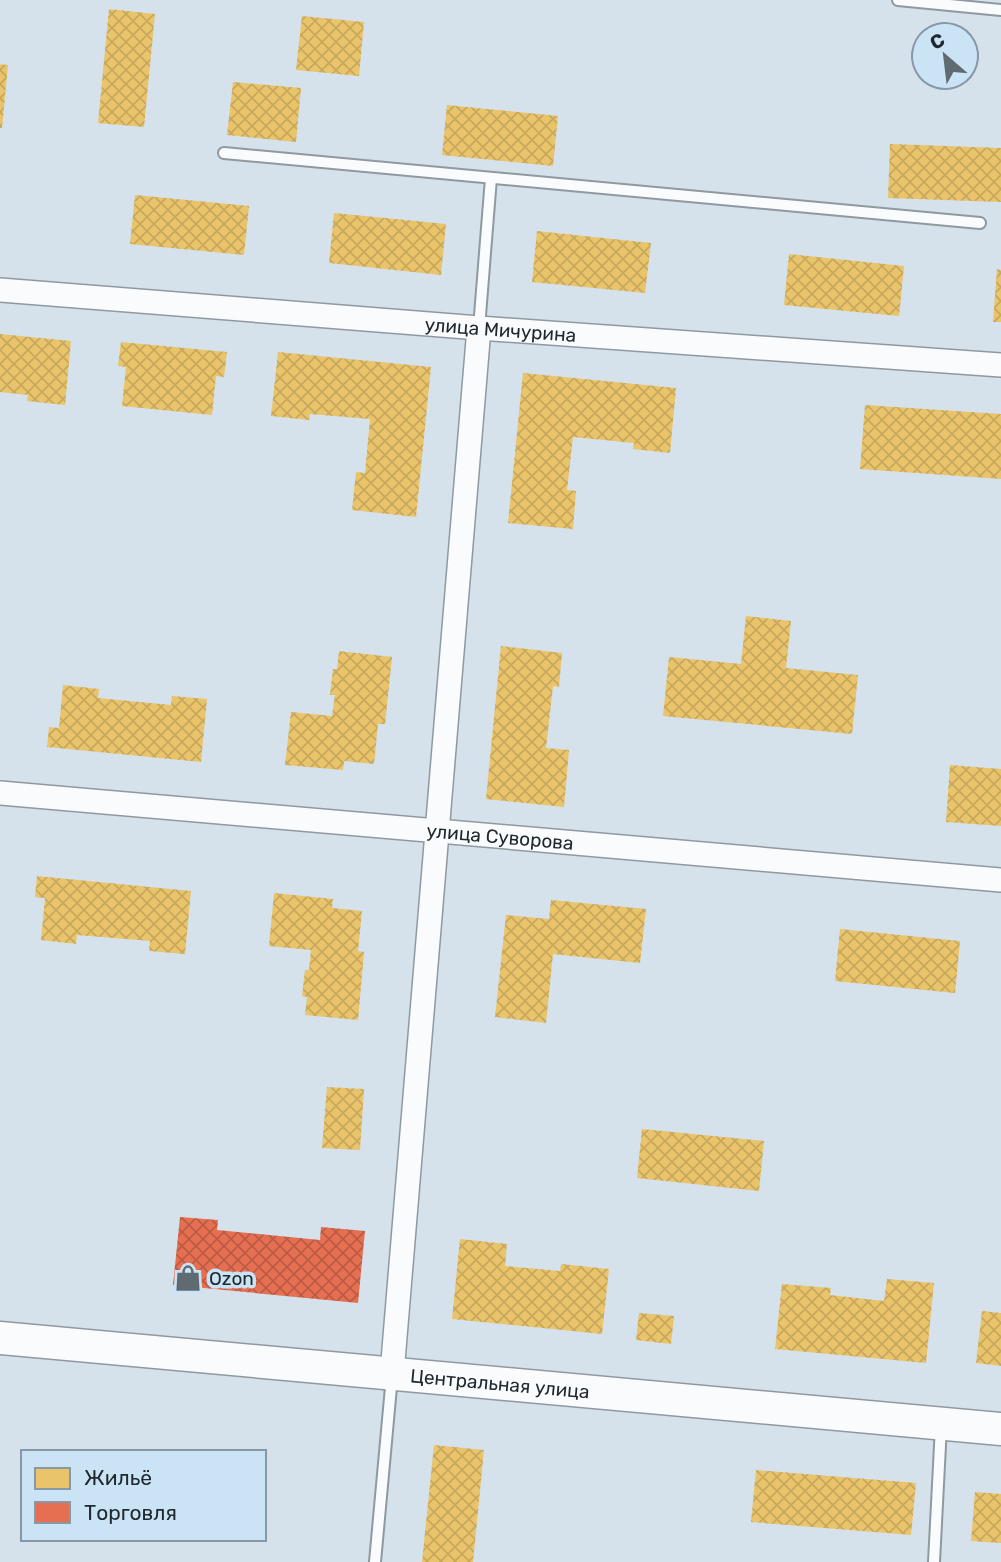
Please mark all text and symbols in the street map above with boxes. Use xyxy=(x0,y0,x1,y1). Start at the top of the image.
north arrow xyxy=(910,21,980,91)
text: С xyxy=(926,28,949,55)
street label: улица Мичурина xyxy=(424,312,577,346)
street label: улица Суворова xyxy=(426,819,575,854)
shop icon: Ozon xyxy=(173,1263,203,1293)
place label: Ozon xyxy=(209,1267,254,1290)
street label: Центральная улица xyxy=(409,1364,591,1403)
legend xyxy=(21,1450,266,1541)
text: Жильё xyxy=(84,1465,152,1490)
text: Торговля xyxy=(84,1500,177,1525)

